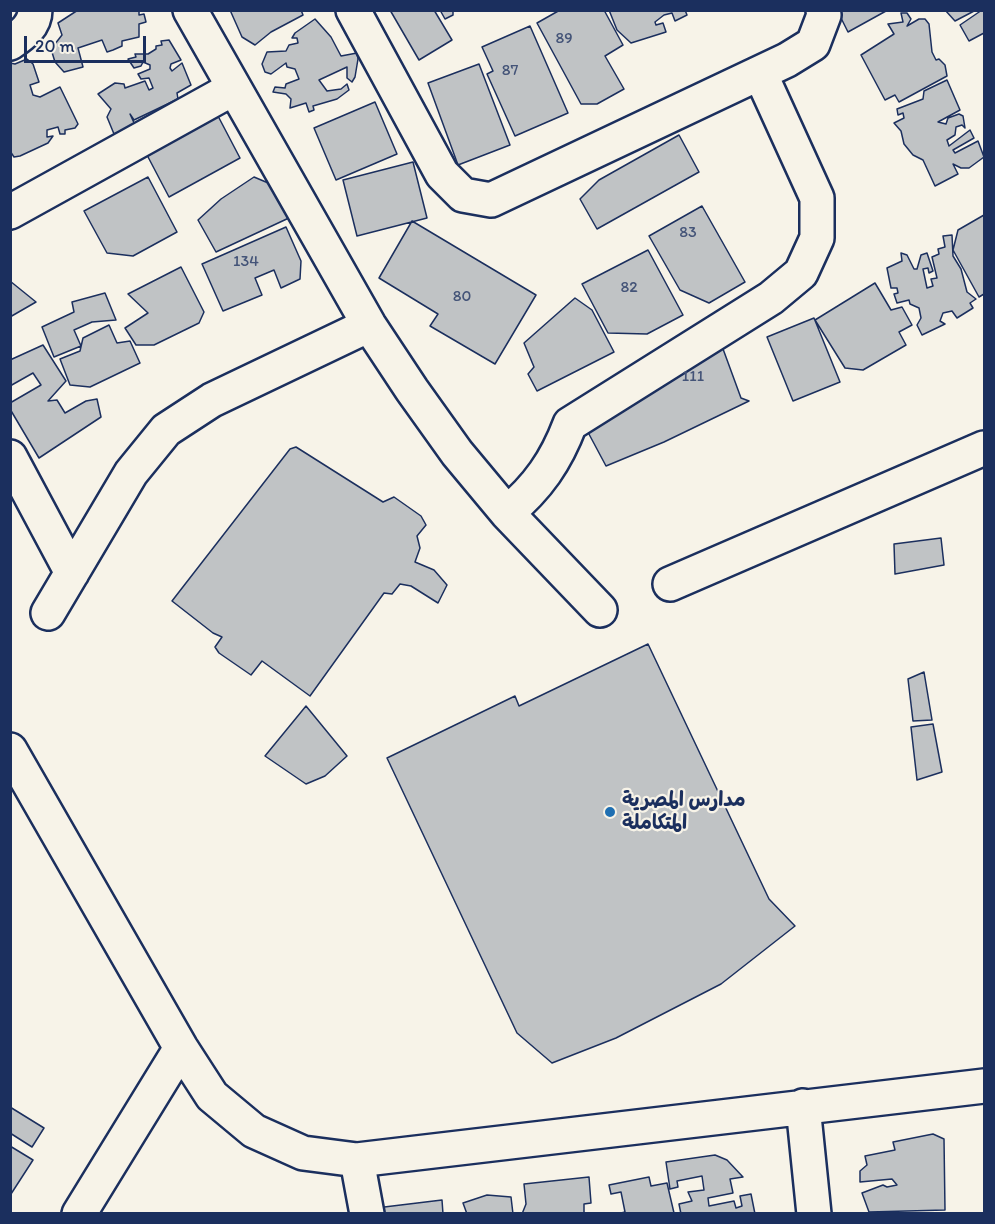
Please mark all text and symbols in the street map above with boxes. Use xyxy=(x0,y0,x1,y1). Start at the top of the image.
scale bar xyxy=(27,24,148,62)
house number: 89 xyxy=(555,29,573,49)
text: 20 m xyxy=(35,35,75,57)
house number: 87 xyxy=(502,61,518,81)
house number: 83 xyxy=(679,223,697,243)
house number: 134 xyxy=(233,252,259,272)
house number: 82 xyxy=(620,278,638,298)
house number: 80 xyxy=(453,287,471,307)
house number: 111 xyxy=(682,367,704,387)
place label: مدارس المصرية المتكاملة xyxy=(622,789,746,836)
marker: مدارس المصرية المتكاملة xyxy=(603,805,617,819)

